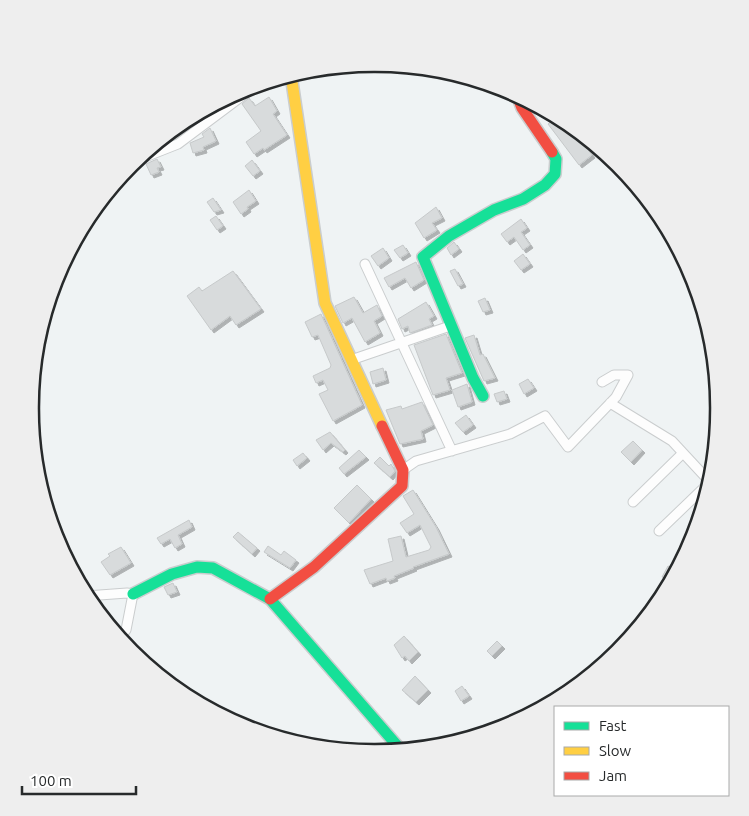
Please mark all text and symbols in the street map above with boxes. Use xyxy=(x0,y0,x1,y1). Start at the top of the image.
legend xyxy=(554,706,729,796)
text: Fast xyxy=(599,717,627,734)
text: Slow xyxy=(599,742,632,759)
scale bar xyxy=(22,764,136,796)
text: Jam xyxy=(599,767,627,784)
text: 100 m xyxy=(30,772,72,789)

